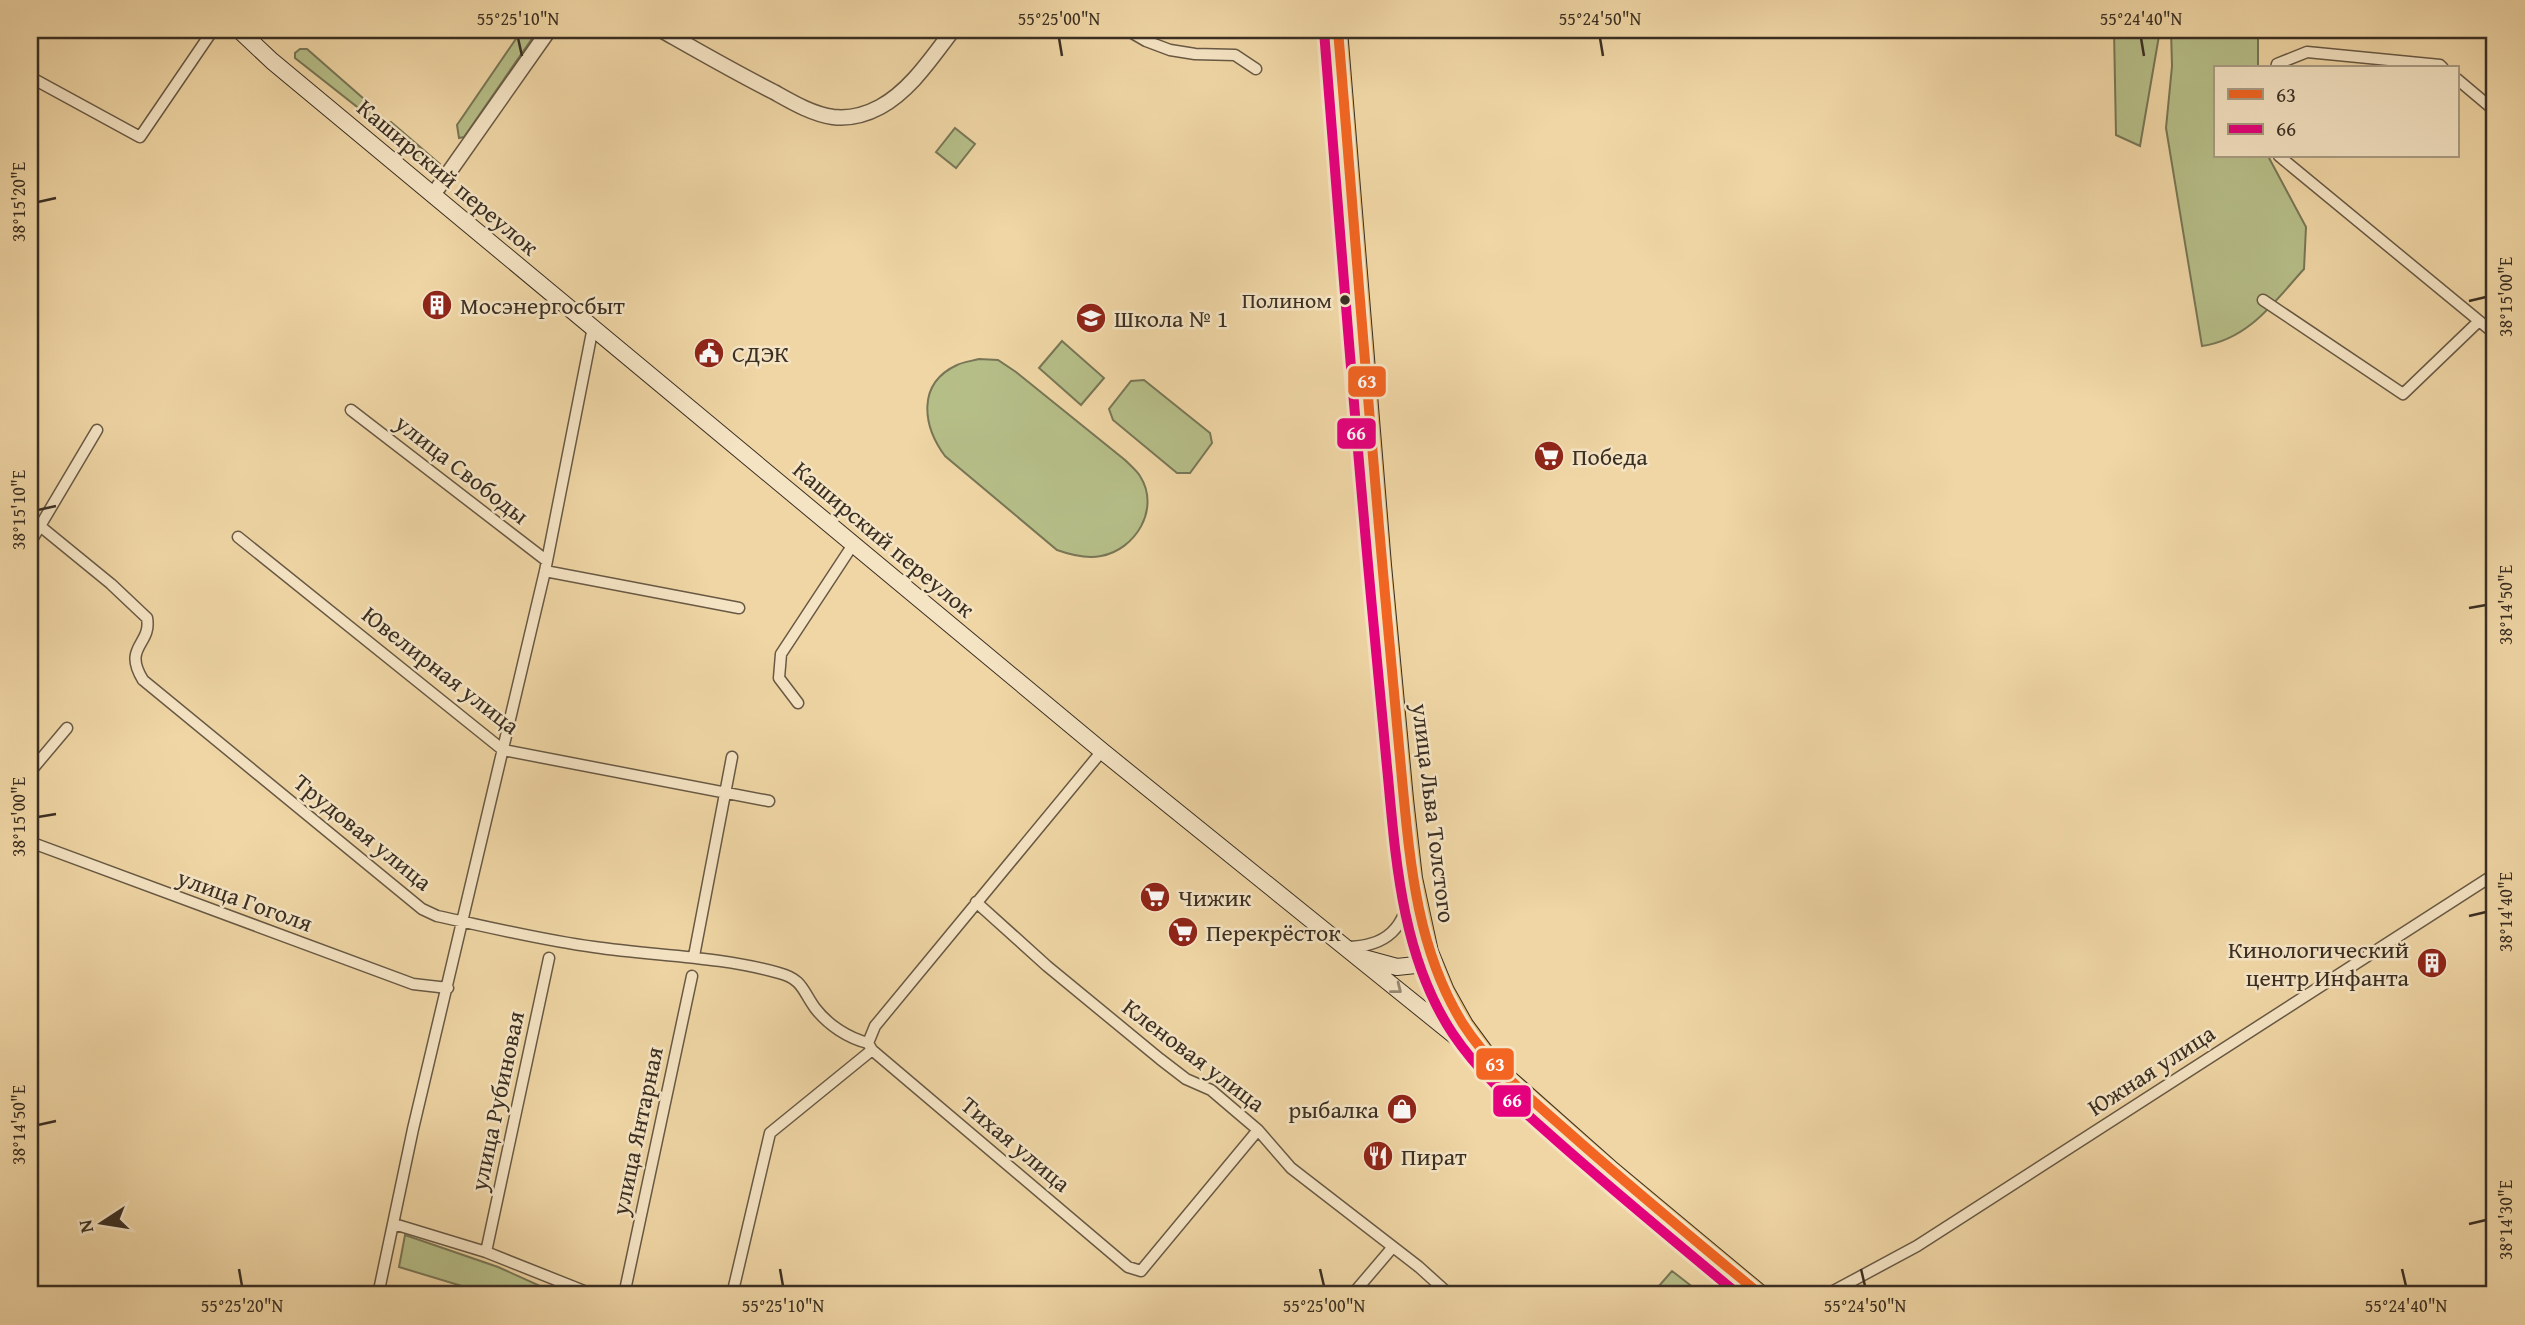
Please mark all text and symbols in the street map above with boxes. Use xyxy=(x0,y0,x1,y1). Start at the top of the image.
text: 55°25'10"N xyxy=(477,5,560,32)
text: 55°25'00"N xyxy=(1018,5,1101,32)
text: 55°24'50"N xyxy=(1559,5,1642,32)
text: 55°24'40"N xyxy=(2100,5,2183,32)
legend xyxy=(2214,66,2458,158)
text: 63 xyxy=(2276,79,2296,110)
street label: Каширский переулок xyxy=(349,90,547,264)
text: 66 xyxy=(2276,113,2296,144)
text: 38°15'20"E xyxy=(5,162,32,242)
text: 38°15'00"E xyxy=(2492,257,2519,337)
place label: Полином xyxy=(1242,284,1332,316)
building icon: Мосэнергосбыт xyxy=(420,288,454,322)
place label: Мосэнергосбыт xyxy=(460,288,625,323)
marker: Полином xyxy=(1338,293,1352,307)
school or university icon: Школа № 1 xyxy=(1074,301,1108,335)
place label: Школа № 1 xyxy=(1114,301,1228,336)
public building icon: СДЭК xyxy=(692,336,726,370)
place label: СДЭК xyxy=(732,336,789,371)
line badge: 63 xyxy=(1347,365,1387,398)
text: 63 xyxy=(1357,367,1377,395)
street label: улица Свободы xyxy=(387,405,537,533)
line badge: 66 xyxy=(1336,417,1377,450)
text: 66 xyxy=(1346,419,1366,447)
supermarket icon: Победа xyxy=(1532,439,1566,473)
place label: Победа xyxy=(1572,439,1648,474)
street label: Каширский переулок xyxy=(785,452,983,626)
text: 38°15'10"E xyxy=(5,470,32,550)
text: 38°14'50"E xyxy=(2492,565,2519,645)
street label: Ювелирная улица xyxy=(355,597,528,743)
street label: улица Льва Толстого xyxy=(1403,700,1465,925)
street label: Трудовая улица xyxy=(286,765,440,899)
text: 38°15'00"E xyxy=(5,777,32,857)
street label: улица Гоголя xyxy=(171,859,318,941)
text: 38°14'40"E xyxy=(2492,872,2519,952)
supermarket icon: Чижик xyxy=(1138,880,1172,914)
place label: Чижик xyxy=(1178,880,1252,915)
supermarket icon: Перекрёсток xyxy=(1166,915,1200,949)
place label: Перекрёсток xyxy=(1206,915,1341,950)
place label: Кинологический центр Инфанта xyxy=(2228,932,2410,995)
building icon: Кинологический центр Инфанта xyxy=(2415,946,2449,980)
one-way arrow xyxy=(1389,981,1401,994)
street label: Кленовая улица xyxy=(1115,990,1273,1121)
street label: улица Рубиновая xyxy=(461,1008,533,1195)
street label: Южная улица xyxy=(2080,1015,2222,1124)
street label: улица Янтарная xyxy=(602,1043,672,1220)
line badge: 63 xyxy=(1475,1047,1515,1081)
text: 63 xyxy=(1485,1050,1505,1078)
line badge: 66 xyxy=(1492,1084,1532,1118)
text: 38°14'50"E xyxy=(5,1085,32,1165)
text: 66 xyxy=(1502,1086,1522,1114)
street label: Тихая улица xyxy=(954,1088,1079,1201)
place label: рыбалка xyxy=(1288,1092,1380,1127)
shop icon: рыбалка xyxy=(1385,1092,1419,1126)
restaurant icon: Пират xyxy=(1361,1139,1395,1173)
place label: Пират xyxy=(1401,1139,1467,1174)
text: 38°14'30"E xyxy=(2492,1180,2519,1260)
north arrow xyxy=(66,1188,136,1258)
text: N xyxy=(70,1217,100,1236)
text: 55°25'20"N xyxy=(201,1292,284,1319)
text: 55°25'10"N xyxy=(742,1292,825,1319)
text: 55°25'00"N xyxy=(1283,1292,1366,1319)
text: 55°24'50"N xyxy=(1824,1292,1907,1319)
text: 55°24'40"N xyxy=(2365,1292,2448,1319)

